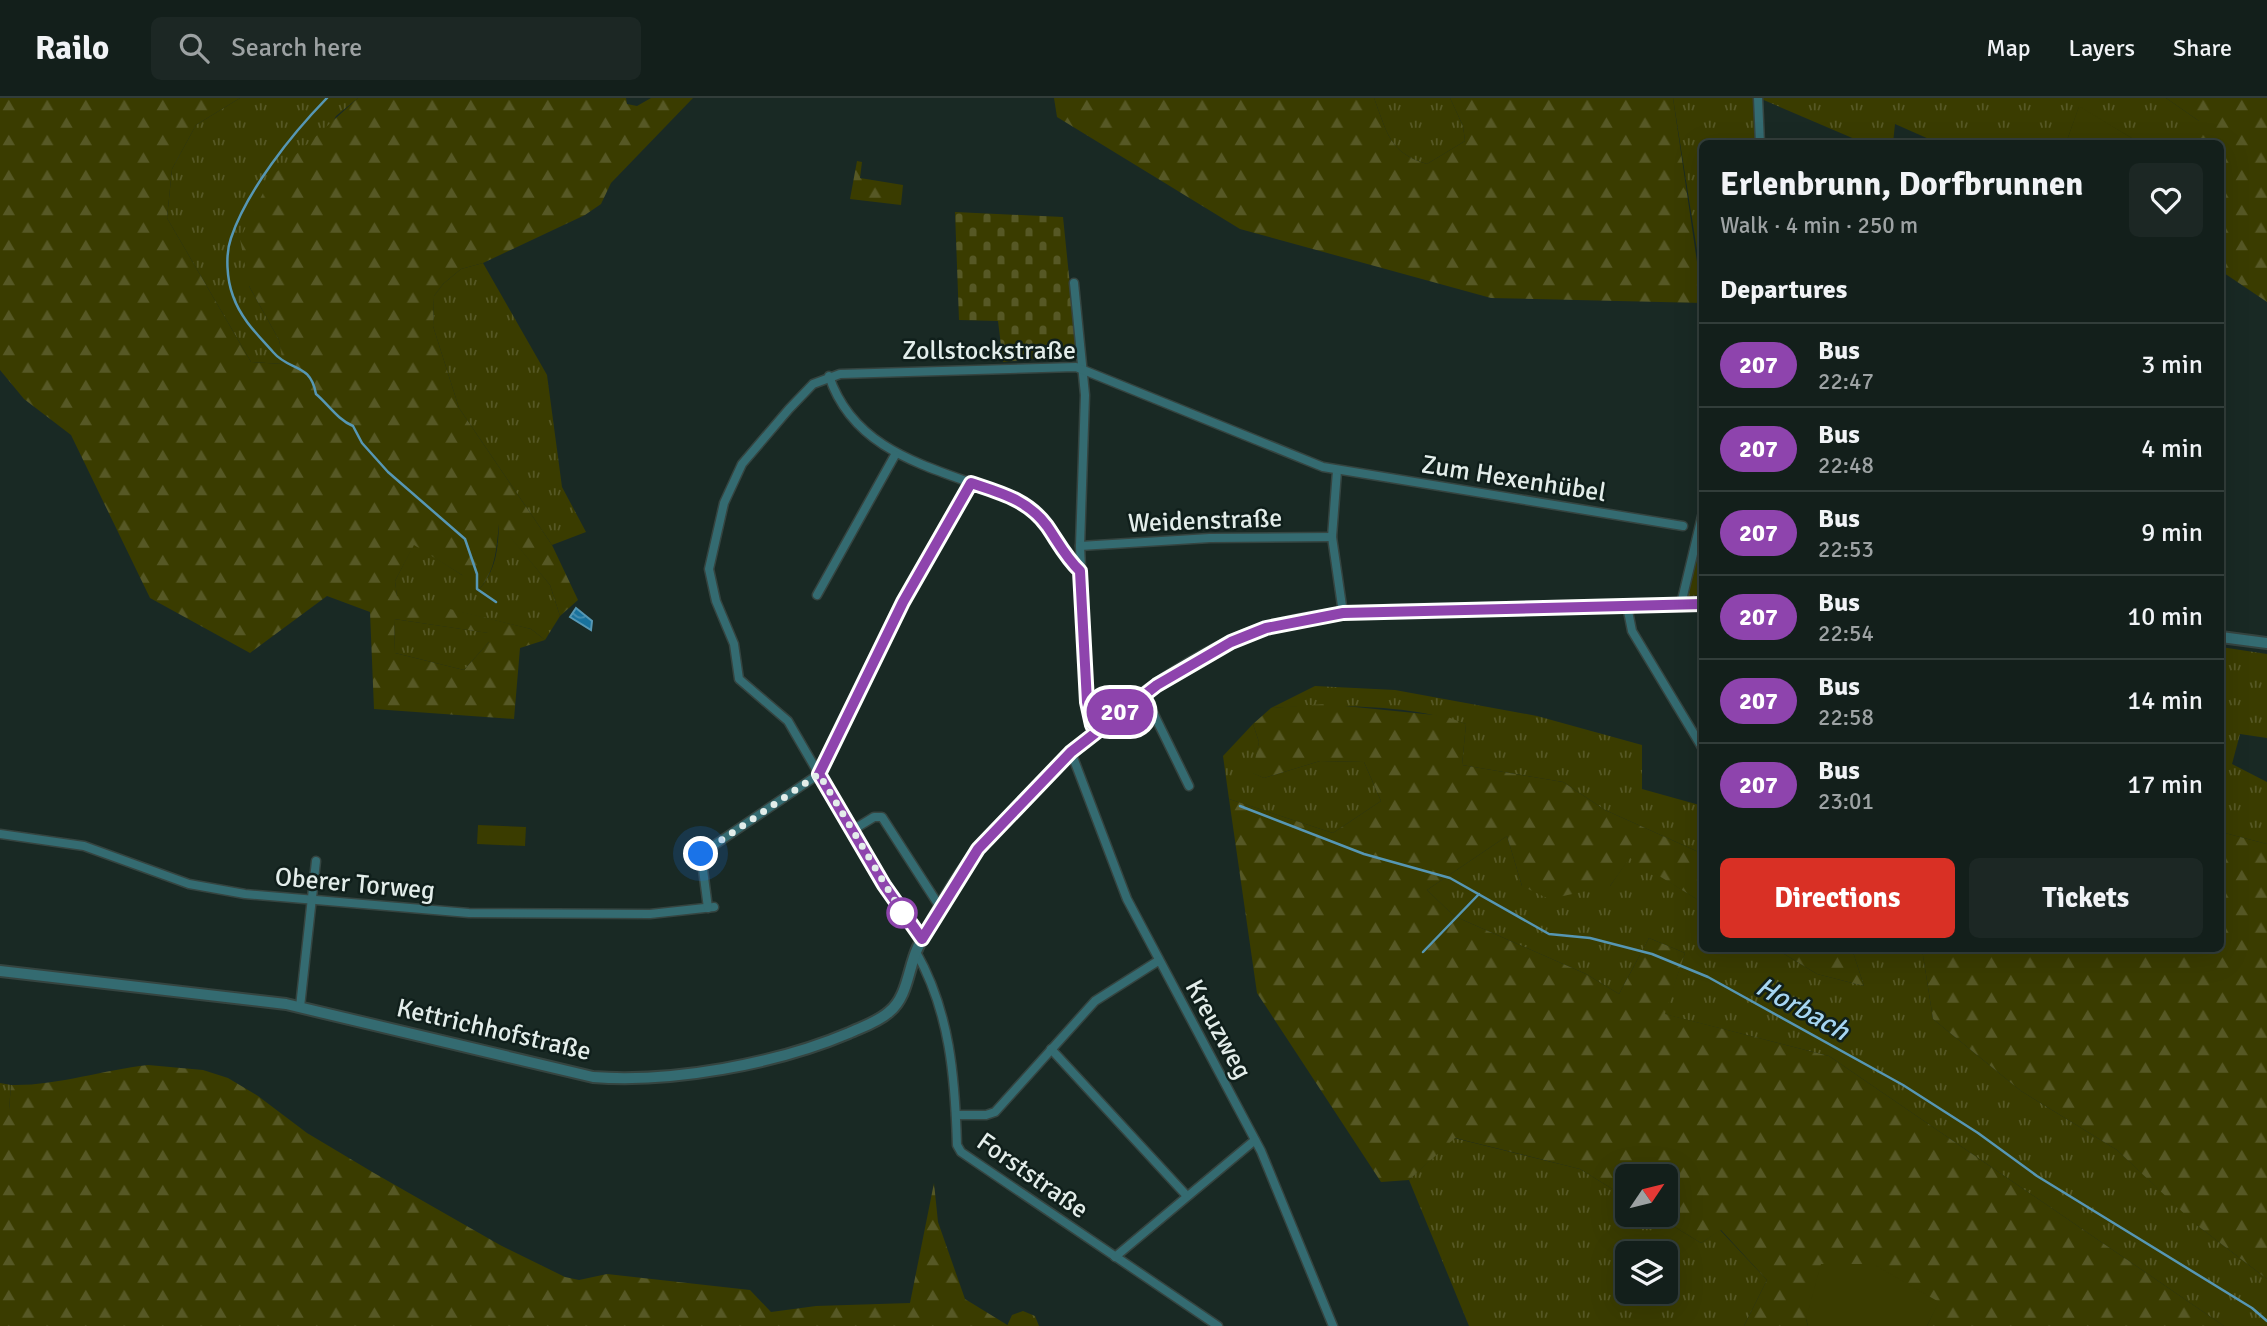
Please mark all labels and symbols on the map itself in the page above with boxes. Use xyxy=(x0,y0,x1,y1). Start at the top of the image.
street label: Zollstockstraße xyxy=(902,335,1076,367)
street label: Zum Hexenhübel xyxy=(1419,449,1608,509)
street label: Weidenstraße xyxy=(1127,502,1283,540)
line badge: 207 xyxy=(1080,689,1160,735)
your location xyxy=(683,836,718,871)
street label: Oberer Torweg xyxy=(273,861,436,907)
unlabelled marker xyxy=(887,898,917,928)
water label: Horbach xyxy=(1750,970,1856,1049)
street label: Kreuzweg xyxy=(1178,974,1258,1085)
street label: Kettrichhofstraße xyxy=(394,992,594,1068)
street label: Forststraße xyxy=(971,1126,1094,1226)
north arrow xyxy=(1615,1164,1678,1227)

